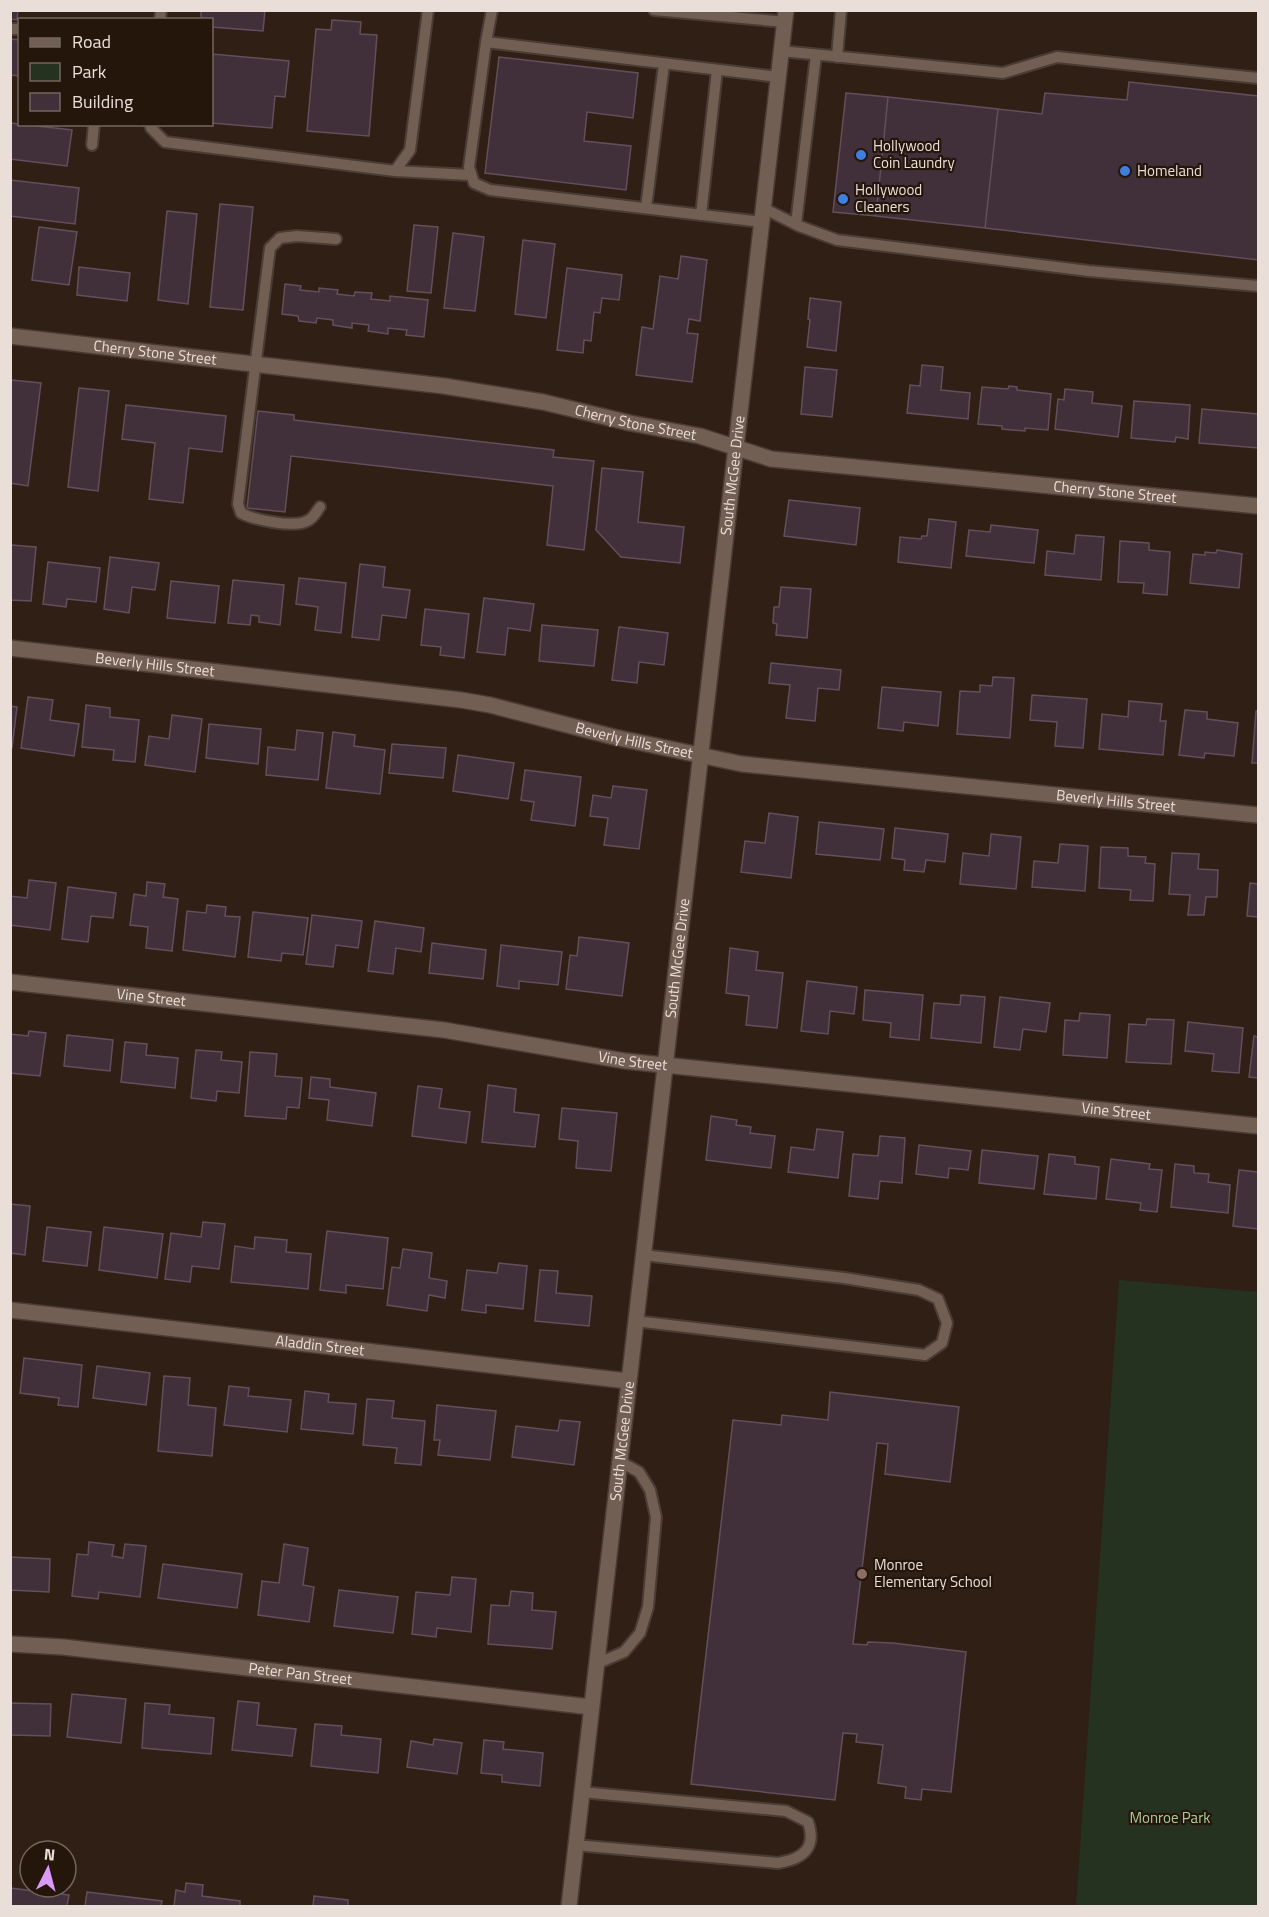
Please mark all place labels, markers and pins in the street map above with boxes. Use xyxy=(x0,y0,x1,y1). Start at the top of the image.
place label: Hollywood Coin Laundry xyxy=(873,134,955,174)
marker: Hollywood Coin Laundry xyxy=(854,148,868,162)
place label: Homeland xyxy=(1137,159,1202,182)
marker: Homeland xyxy=(1118,164,1132,178)
place label: Hollywood Cleaners xyxy=(855,178,922,218)
marker: Hollywood Cleaners xyxy=(836,192,850,206)
place label: Monroe Elementary School xyxy=(874,1553,992,1593)
marker: Monroe Elementary School xyxy=(855,1567,869,1581)

